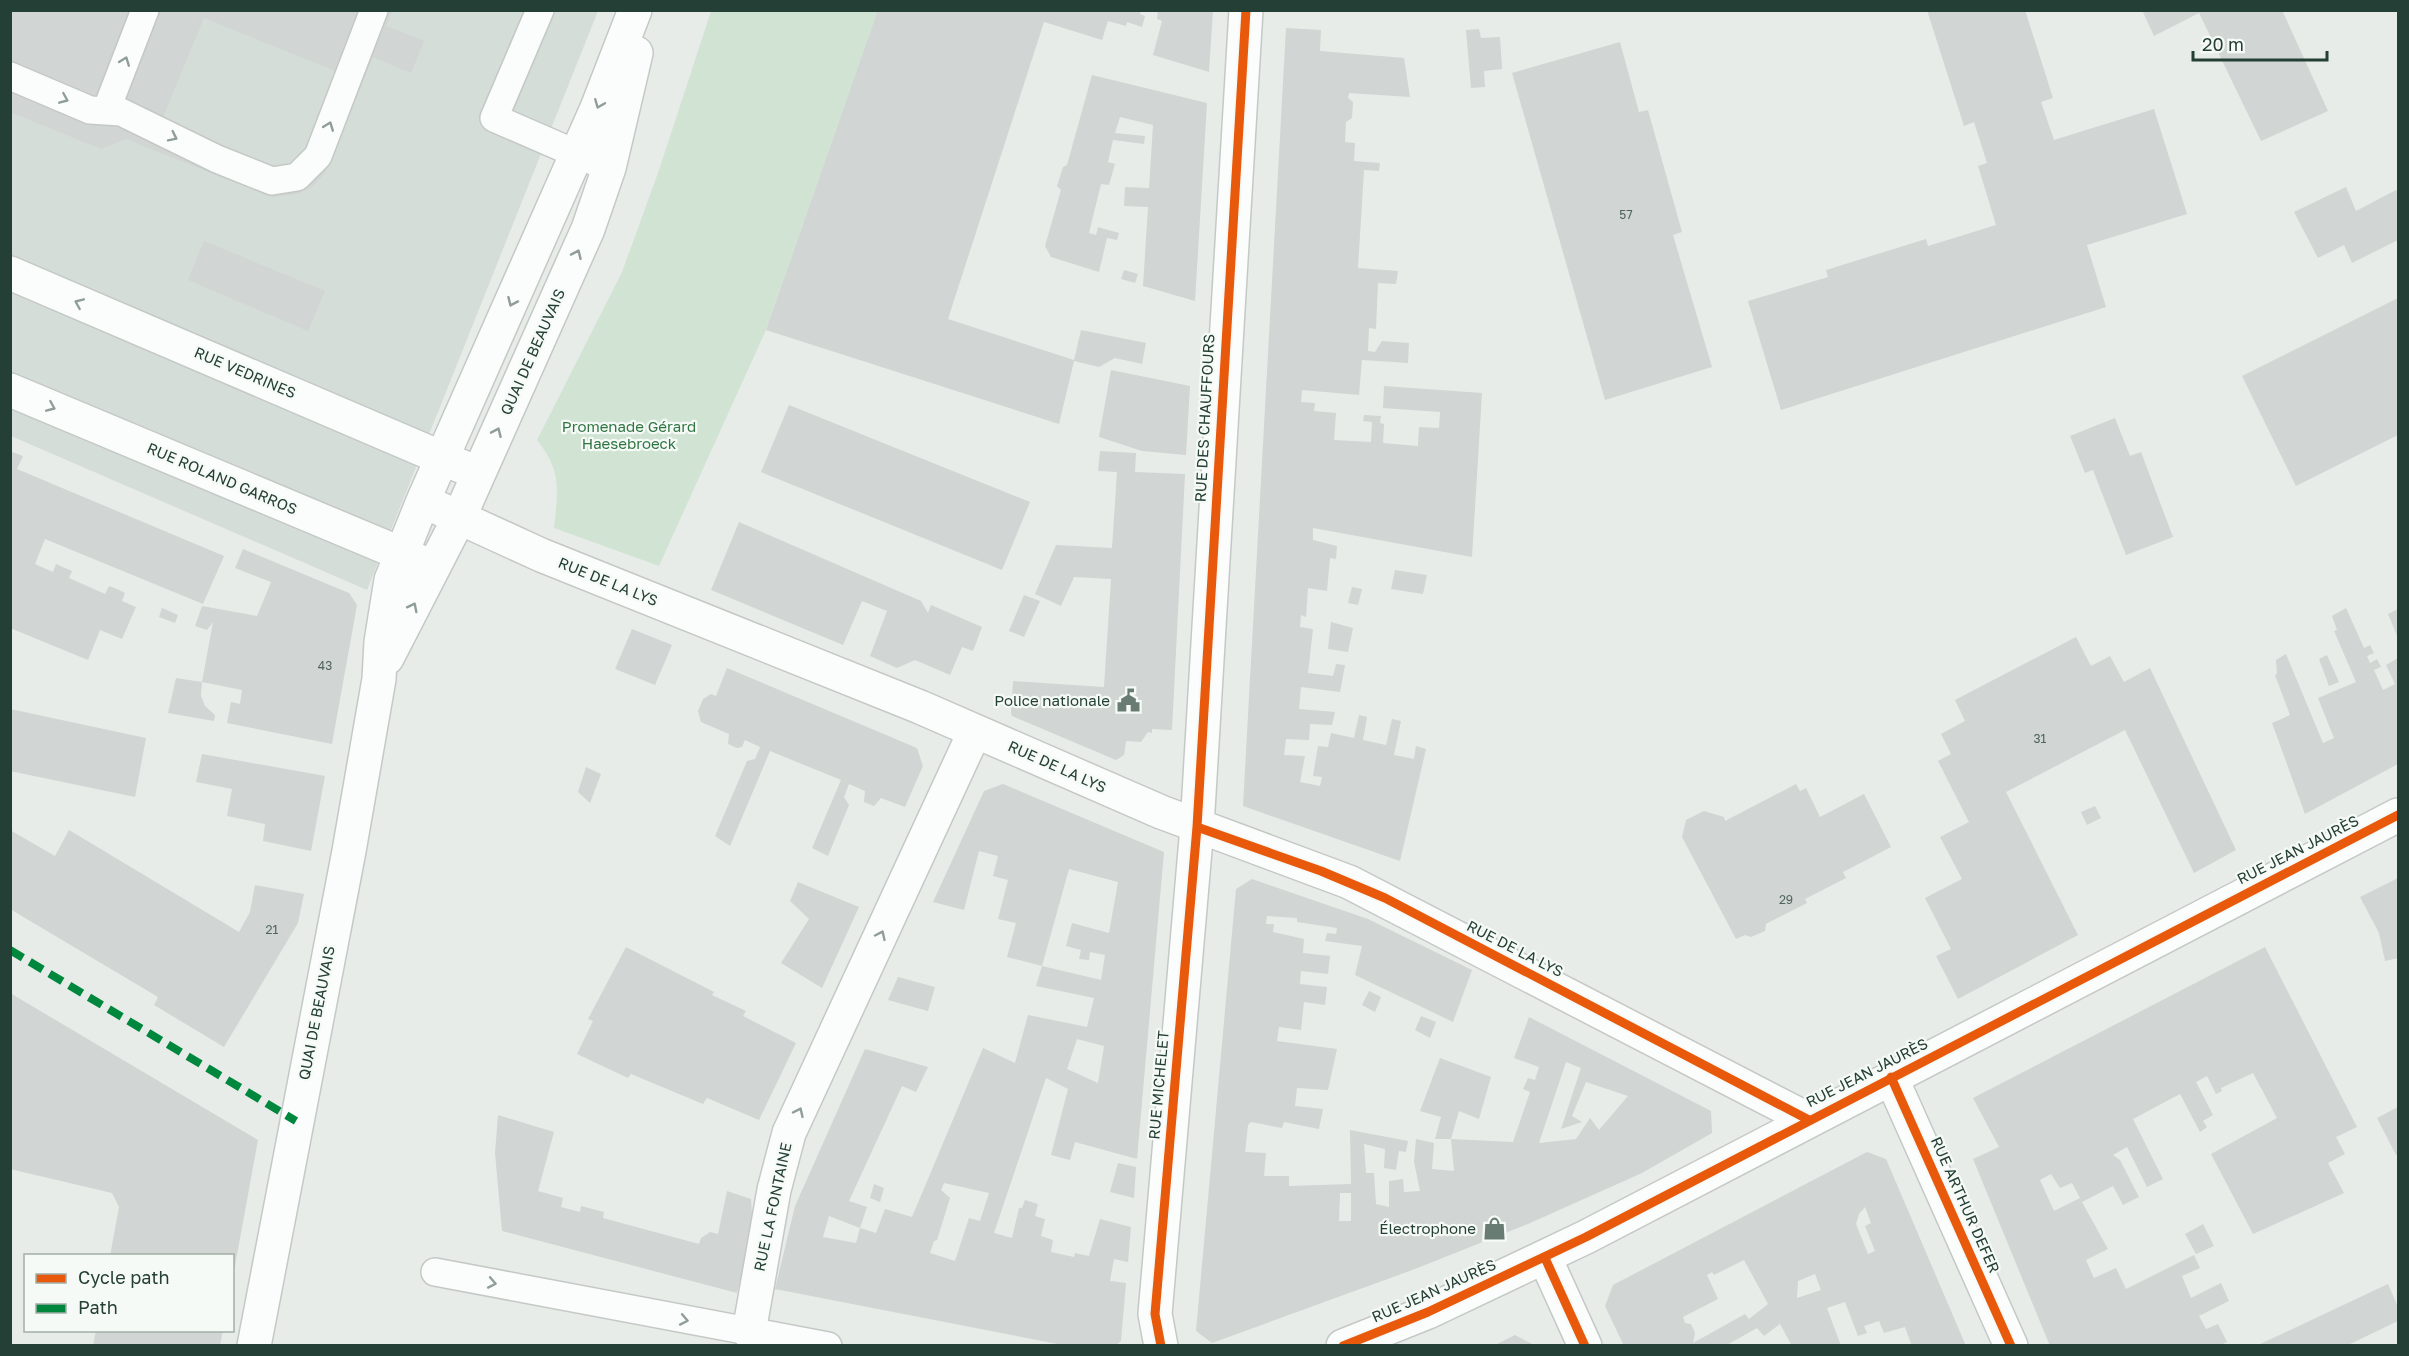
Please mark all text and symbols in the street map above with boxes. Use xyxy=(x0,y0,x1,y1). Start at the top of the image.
scale bar xyxy=(2193,24,2326,62)
text: 20 m xyxy=(2202,33,2244,55)
one-way arrow xyxy=(118,56,131,67)
one-way arrow xyxy=(58,92,69,104)
one-way arrow xyxy=(594,98,606,109)
one-way arrow xyxy=(322,121,334,132)
one-way arrow xyxy=(167,130,178,142)
house number: 57 xyxy=(1619,207,1633,222)
one-way arrow xyxy=(569,249,581,260)
street label: QUAI DE BEAUVAIS xyxy=(496,286,568,418)
one-way arrow xyxy=(507,296,519,307)
one-way arrow xyxy=(74,298,85,310)
street label: RUE DES CHAUFFOURS xyxy=(1191,333,1217,503)
street label: RUE VEDRINES xyxy=(192,343,299,402)
one-way arrow xyxy=(45,399,56,411)
park label: Promenade Gérard Haesebroeck xyxy=(562,417,696,452)
one-way arrow xyxy=(490,427,502,438)
street label: RUE ROLAND GARROS xyxy=(145,438,300,518)
street label: RUE DE LA LYS xyxy=(556,553,661,609)
one-way arrow xyxy=(406,603,417,614)
house number: 43 xyxy=(318,658,332,673)
public building icon: Police nationale xyxy=(1115,688,1141,714)
place label: Police nationale xyxy=(994,691,1110,709)
house number: 31 xyxy=(2034,731,2047,746)
street label: RUE DE LA LYS xyxy=(1005,736,1109,796)
street label: RUE JEAN JAURÈS xyxy=(2234,811,2361,888)
house number: 29 xyxy=(1779,892,1793,907)
street label: RUE DE LA LYS xyxy=(1464,916,1567,980)
house number: 21 xyxy=(266,922,279,937)
one-way arrow xyxy=(873,930,885,941)
street label: QUAI DE BEAUVAIS xyxy=(294,944,338,1081)
street label: RUE MICHELET xyxy=(1144,1030,1172,1140)
street label: RUE JEAN JAURÈS xyxy=(1803,1034,1930,1111)
one-way arrow xyxy=(792,1107,804,1118)
street label: RUE ARTHUR DEFER xyxy=(1928,1134,2004,1276)
street label: RUE LA FONTAINE xyxy=(750,1141,794,1273)
shop icon: Électrophone xyxy=(1481,1216,1507,1242)
place label: Électrophone xyxy=(1379,1219,1476,1237)
legend xyxy=(24,1254,234,1332)
street label: RUE JEAN JAURÈS xyxy=(1369,1255,1498,1326)
text: Cycle path xyxy=(78,1266,170,1288)
one-way arrow xyxy=(487,1276,497,1289)
text: Path xyxy=(78,1296,118,1318)
one-way arrow xyxy=(678,1313,688,1326)

